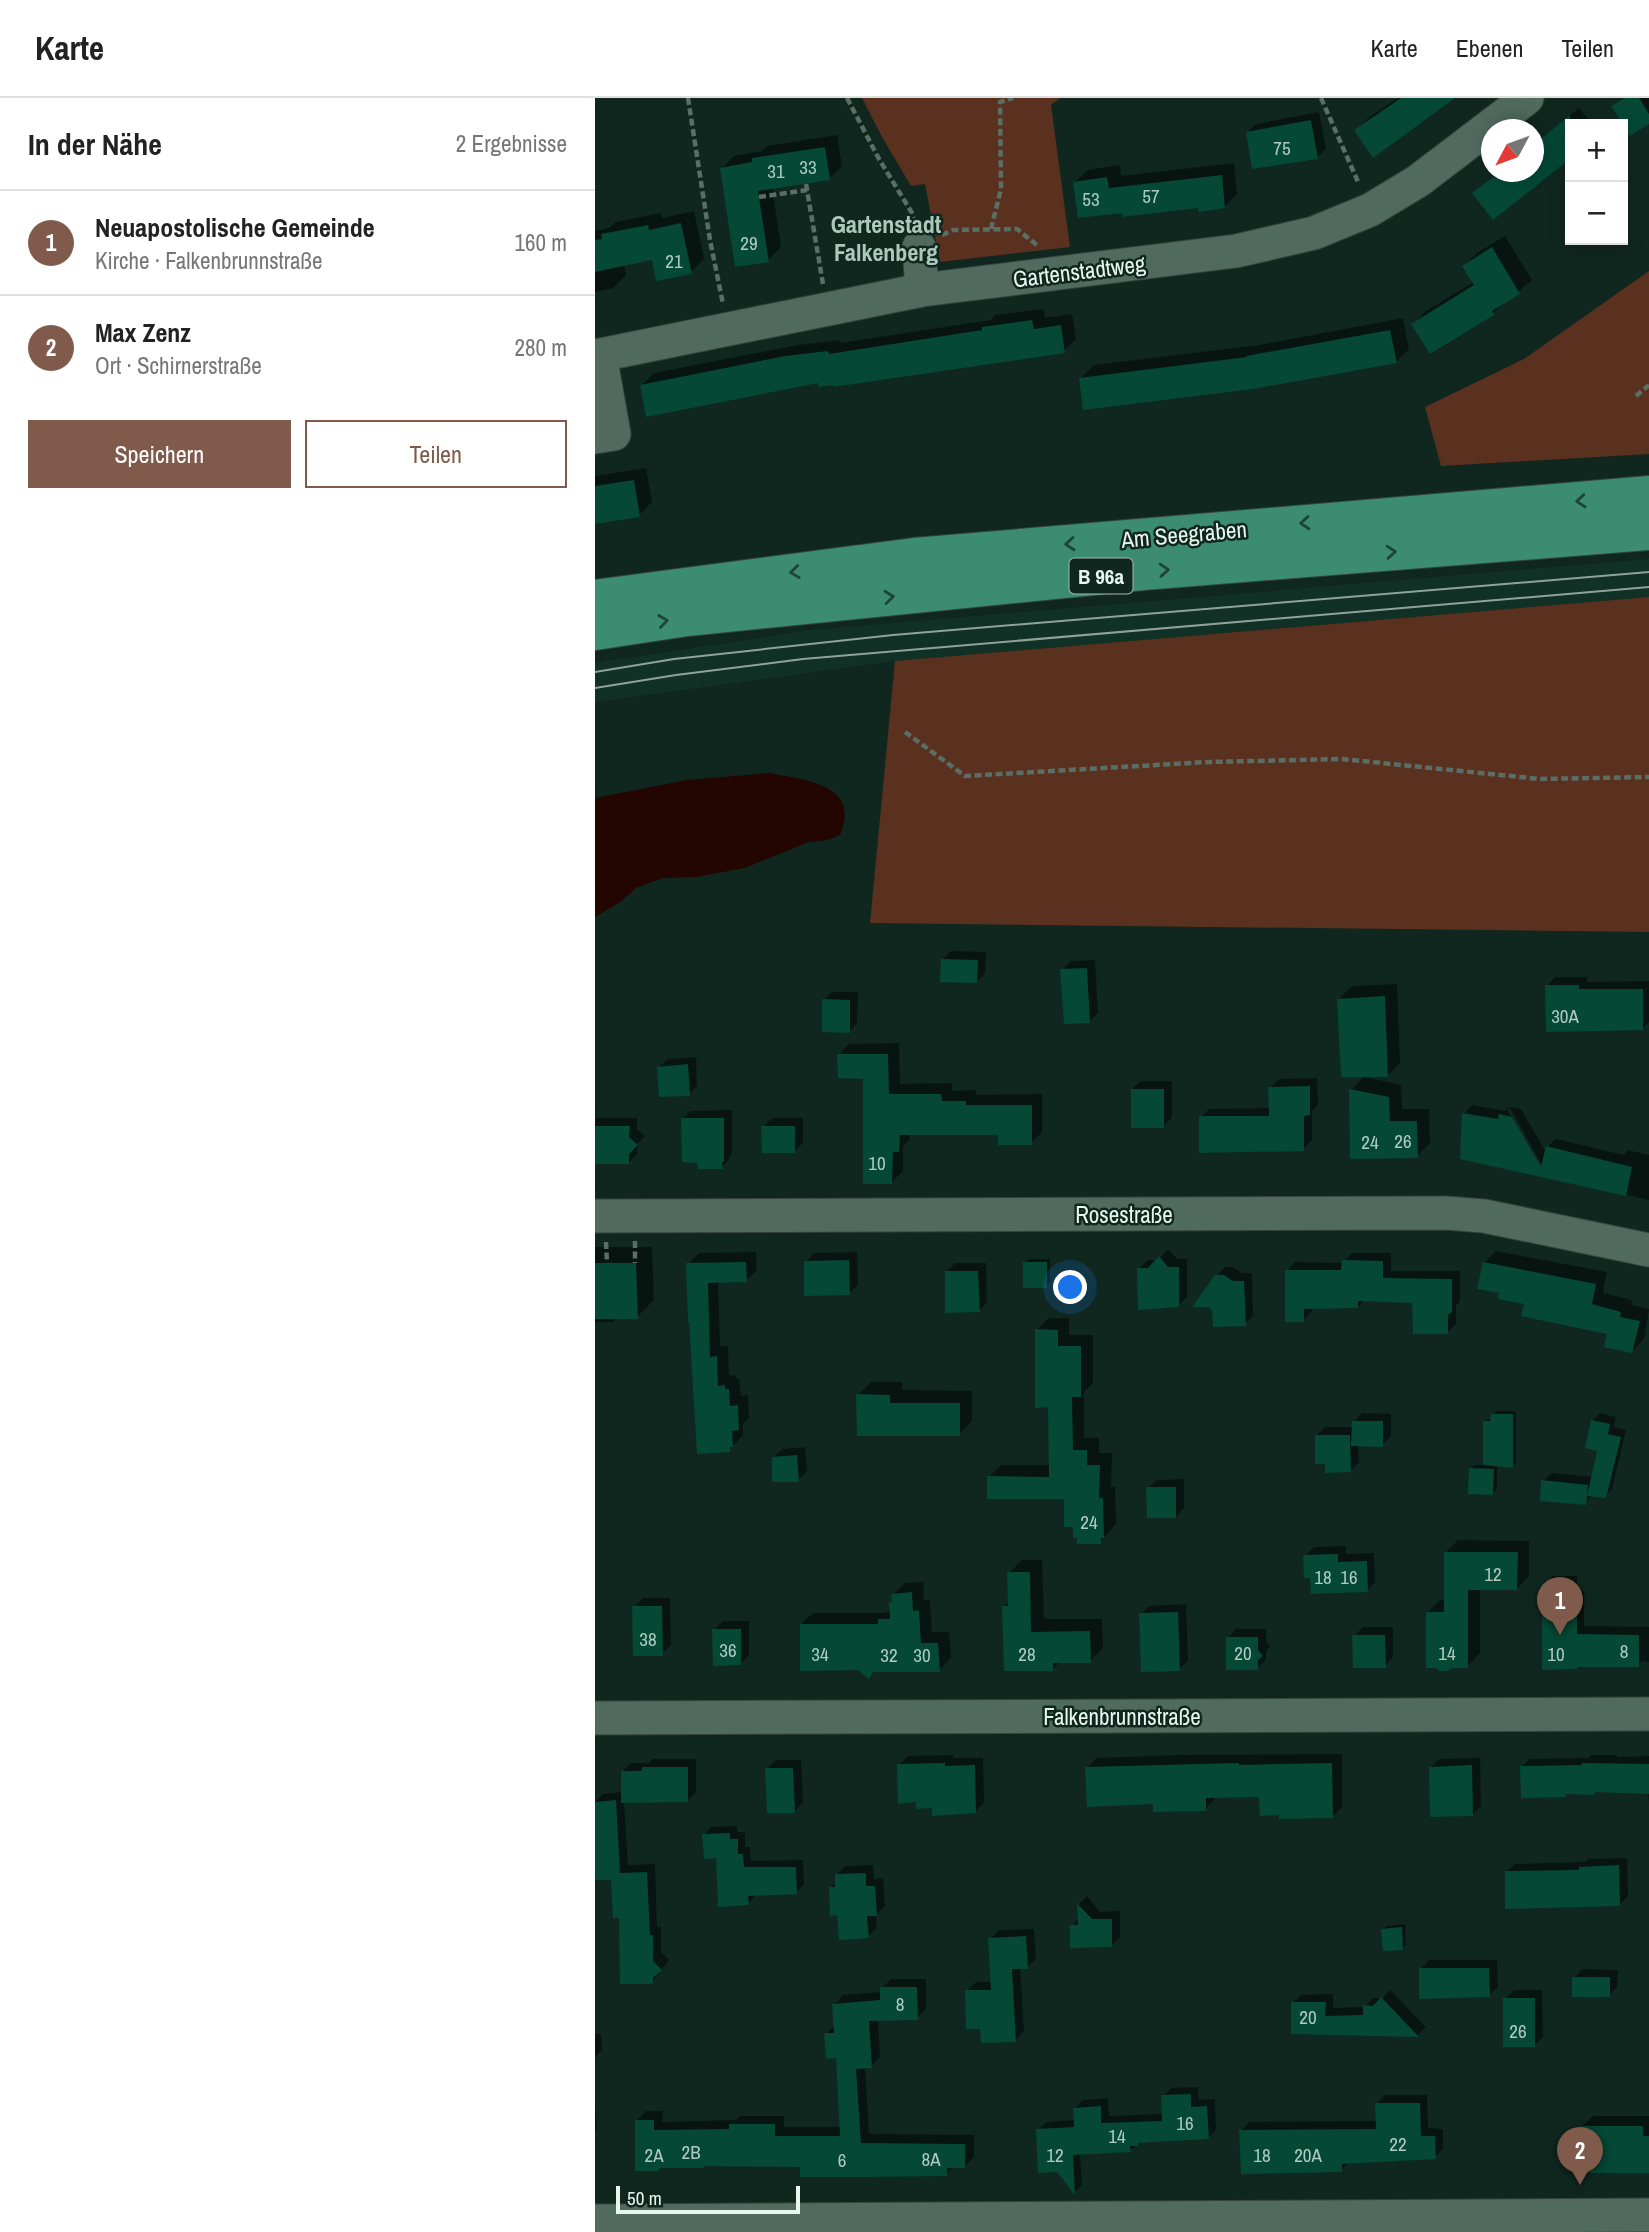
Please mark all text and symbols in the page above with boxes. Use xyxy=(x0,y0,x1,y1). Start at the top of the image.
text: Karte xyxy=(35,26,104,70)
text: Karte xyxy=(1371,32,1418,64)
text: Ebenen xyxy=(1456,32,1523,64)
text: Teilen xyxy=(1561,32,1614,64)
north arrow xyxy=(1481,119,1544,182)
map controls xyxy=(1565,119,1628,245)
button: + xyxy=(1565,119,1628,182)
text: In der Nähe xyxy=(28,124,162,164)
text: 2 Ergebnisse xyxy=(456,128,567,159)
house number: 75 xyxy=(1273,135,1291,161)
house number: 33 xyxy=(799,154,817,180)
house number: 31 xyxy=(767,158,785,184)
button: − xyxy=(1565,182,1628,245)
house number: 57 xyxy=(1142,183,1160,209)
house number: 53 xyxy=(1082,186,1100,212)
district label: Gartenstadt Falkenberg xyxy=(831,208,942,268)
text: Neuapostolische Gemeinde xyxy=(95,210,375,245)
text: 1 xyxy=(46,227,56,258)
text: 160 m xyxy=(515,227,567,258)
house number: 29 xyxy=(740,230,758,256)
text: Kirche · Falkenbrunnstraße xyxy=(95,245,323,276)
street label: Gartenstadtweg xyxy=(1011,247,1147,294)
house number: 21 xyxy=(665,248,683,274)
text: Max Zenz xyxy=(95,315,191,350)
text: 2 xyxy=(46,332,56,363)
text: 280 m xyxy=(515,332,567,363)
text: Ort · Schirnerstraße xyxy=(95,350,262,381)
button: Speichern xyxy=(28,420,291,488)
button: Teilen xyxy=(305,420,567,488)
one-way arrow xyxy=(1575,493,1586,508)
street label: Am Seegraben xyxy=(1119,513,1248,555)
one-way arrow xyxy=(1300,515,1311,530)
one-way arrow xyxy=(1065,536,1076,551)
one-way arrow xyxy=(1385,545,1396,560)
road number: B 96a xyxy=(1070,559,1133,594)
one-way arrow xyxy=(1159,563,1170,578)
one-way arrow xyxy=(790,565,801,580)
one-way arrow xyxy=(884,590,895,605)
one-way arrow xyxy=(657,614,668,629)
house number: 30A xyxy=(1551,1003,1579,1029)
house number: 26 xyxy=(1394,1128,1412,1154)
house number: 24 xyxy=(1361,1129,1379,1155)
house number: 10 xyxy=(868,1150,886,1176)
street label: Rosestraße xyxy=(1075,1199,1173,1230)
your location xyxy=(1053,1270,1087,1304)
house number: 24 xyxy=(1080,1509,1098,1535)
house number: 12 xyxy=(1484,1561,1502,1587)
house number: 18 xyxy=(1314,1564,1332,1590)
house number: 16 xyxy=(1340,1564,1358,1590)
pin: 1 xyxy=(1537,1577,1583,1635)
house number: 38 xyxy=(639,1626,657,1652)
house number: 36 xyxy=(719,1637,737,1663)
house number: 8 xyxy=(1620,1638,1628,1664)
house number: 20 xyxy=(1234,1640,1252,1666)
house number: 14 xyxy=(1438,1640,1456,1666)
house number: 34 xyxy=(811,1641,829,1667)
house number: 28 xyxy=(1018,1641,1036,1667)
house number: 10 xyxy=(1547,1641,1565,1667)
house number: 32 xyxy=(880,1642,898,1668)
house number: 30 xyxy=(913,1642,931,1668)
street label: Falkenbrunnstraße xyxy=(1043,1701,1201,1732)
house number: 8 xyxy=(896,1991,904,2017)
house number: 20 xyxy=(1299,2004,1317,2030)
house number: 26 xyxy=(1509,2018,1527,2044)
house number: 16 xyxy=(1176,2110,1194,2136)
house number: 14 xyxy=(1108,2123,1126,2149)
pin: 2 xyxy=(1557,2127,1603,2185)
house number: 22 xyxy=(1389,2131,1407,2157)
house number: 2B xyxy=(681,2139,701,2165)
house number: 2A xyxy=(644,2142,664,2168)
house number: 12 xyxy=(1046,2142,1064,2168)
house number: 18 xyxy=(1253,2142,1271,2168)
house number: 20A xyxy=(1294,2142,1322,2168)
house number: 8A xyxy=(921,2146,941,2172)
house number: 6 xyxy=(838,2147,846,2173)
scale bar xyxy=(616,2183,800,2215)
text: 50 m xyxy=(627,2185,662,2211)

